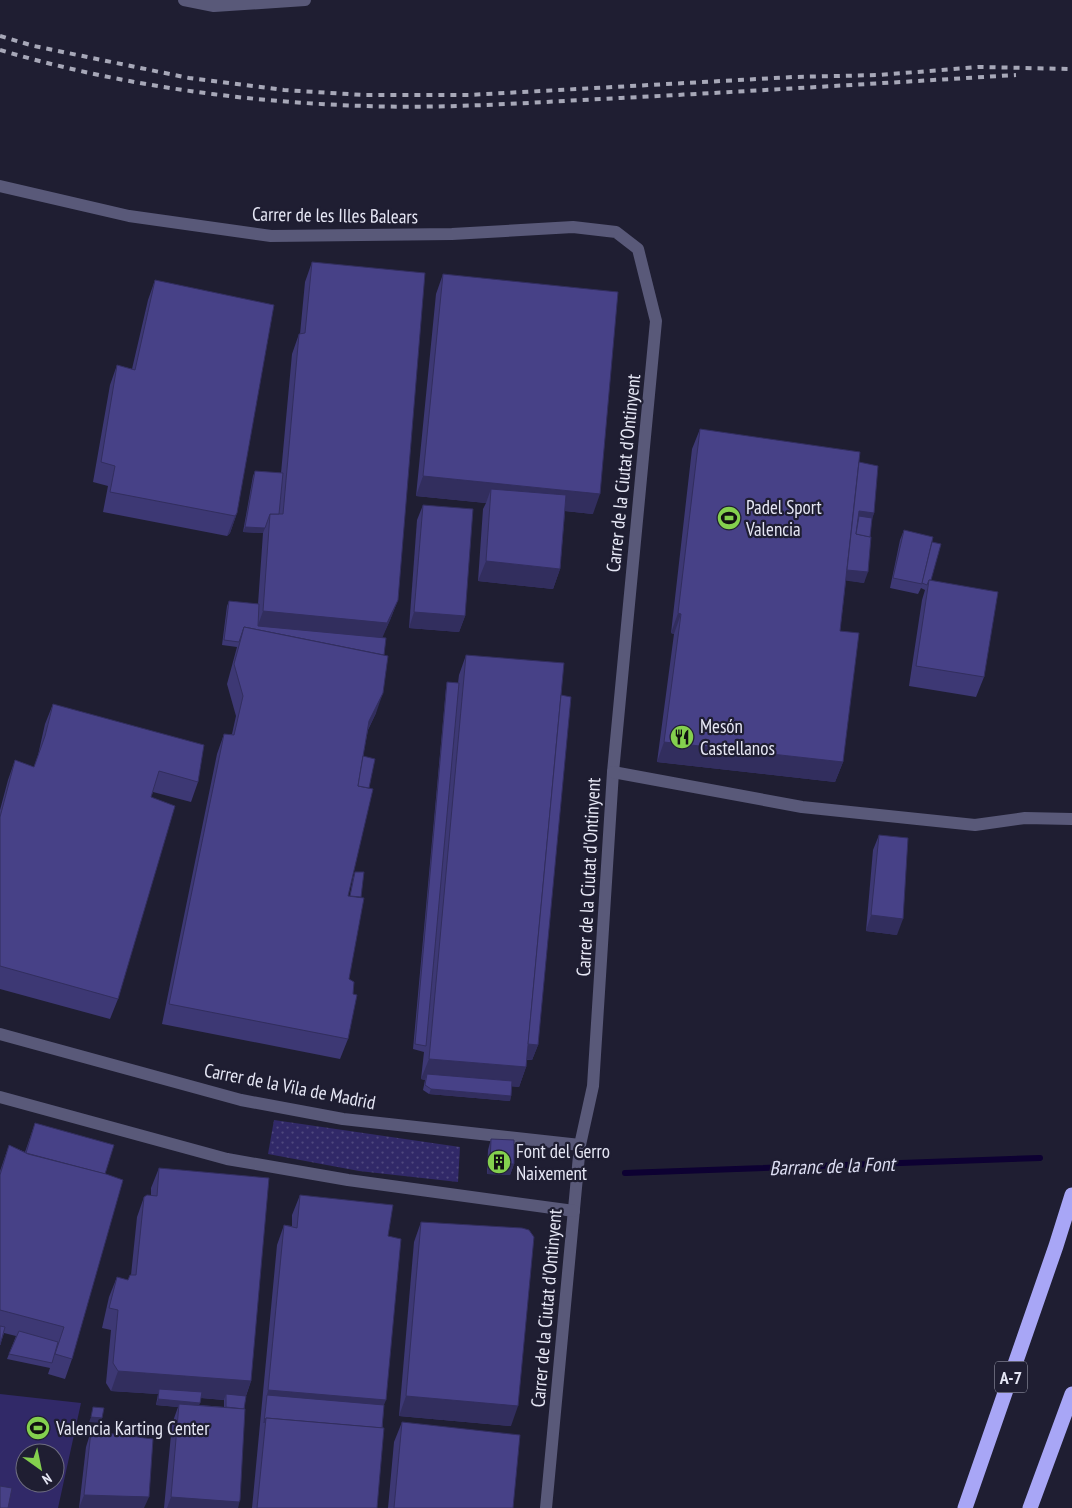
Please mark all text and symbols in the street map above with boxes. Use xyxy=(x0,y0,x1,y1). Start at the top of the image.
street label: Carrer de les Illes Balears xyxy=(252,202,418,228)
street label: Carrer de la Ciutat d'Ontinyent xyxy=(601,372,645,573)
place label: Padel Sport Valencia xyxy=(745,495,822,541)
sports icon: Padel Sport Valencia xyxy=(716,505,742,531)
place label: Mesón Castellanos xyxy=(700,714,775,760)
restaurant icon: Mesón Castellanos xyxy=(669,724,695,750)
street label: Carrer de la Ciutat d'Ontinyent xyxy=(571,776,605,977)
street label: Carrer de la Vila de Madrid xyxy=(202,1058,378,1114)
place label: Font del Gerro Naixement xyxy=(516,1139,610,1185)
building icon: Font del Gerro Naixement xyxy=(486,1149,512,1175)
water label: Barranc de la Font xyxy=(769,1151,898,1181)
street label: Carrer de la Ciutat d'Ontinyent xyxy=(525,1207,567,1408)
road number: A-7 xyxy=(995,1361,1027,1392)
sports icon: Valencia Karting Center xyxy=(25,1415,51,1441)
place label: Valencia Karting Center xyxy=(55,1416,210,1440)
north arrow xyxy=(15,1443,65,1493)
text: N xyxy=(39,1469,55,1489)

